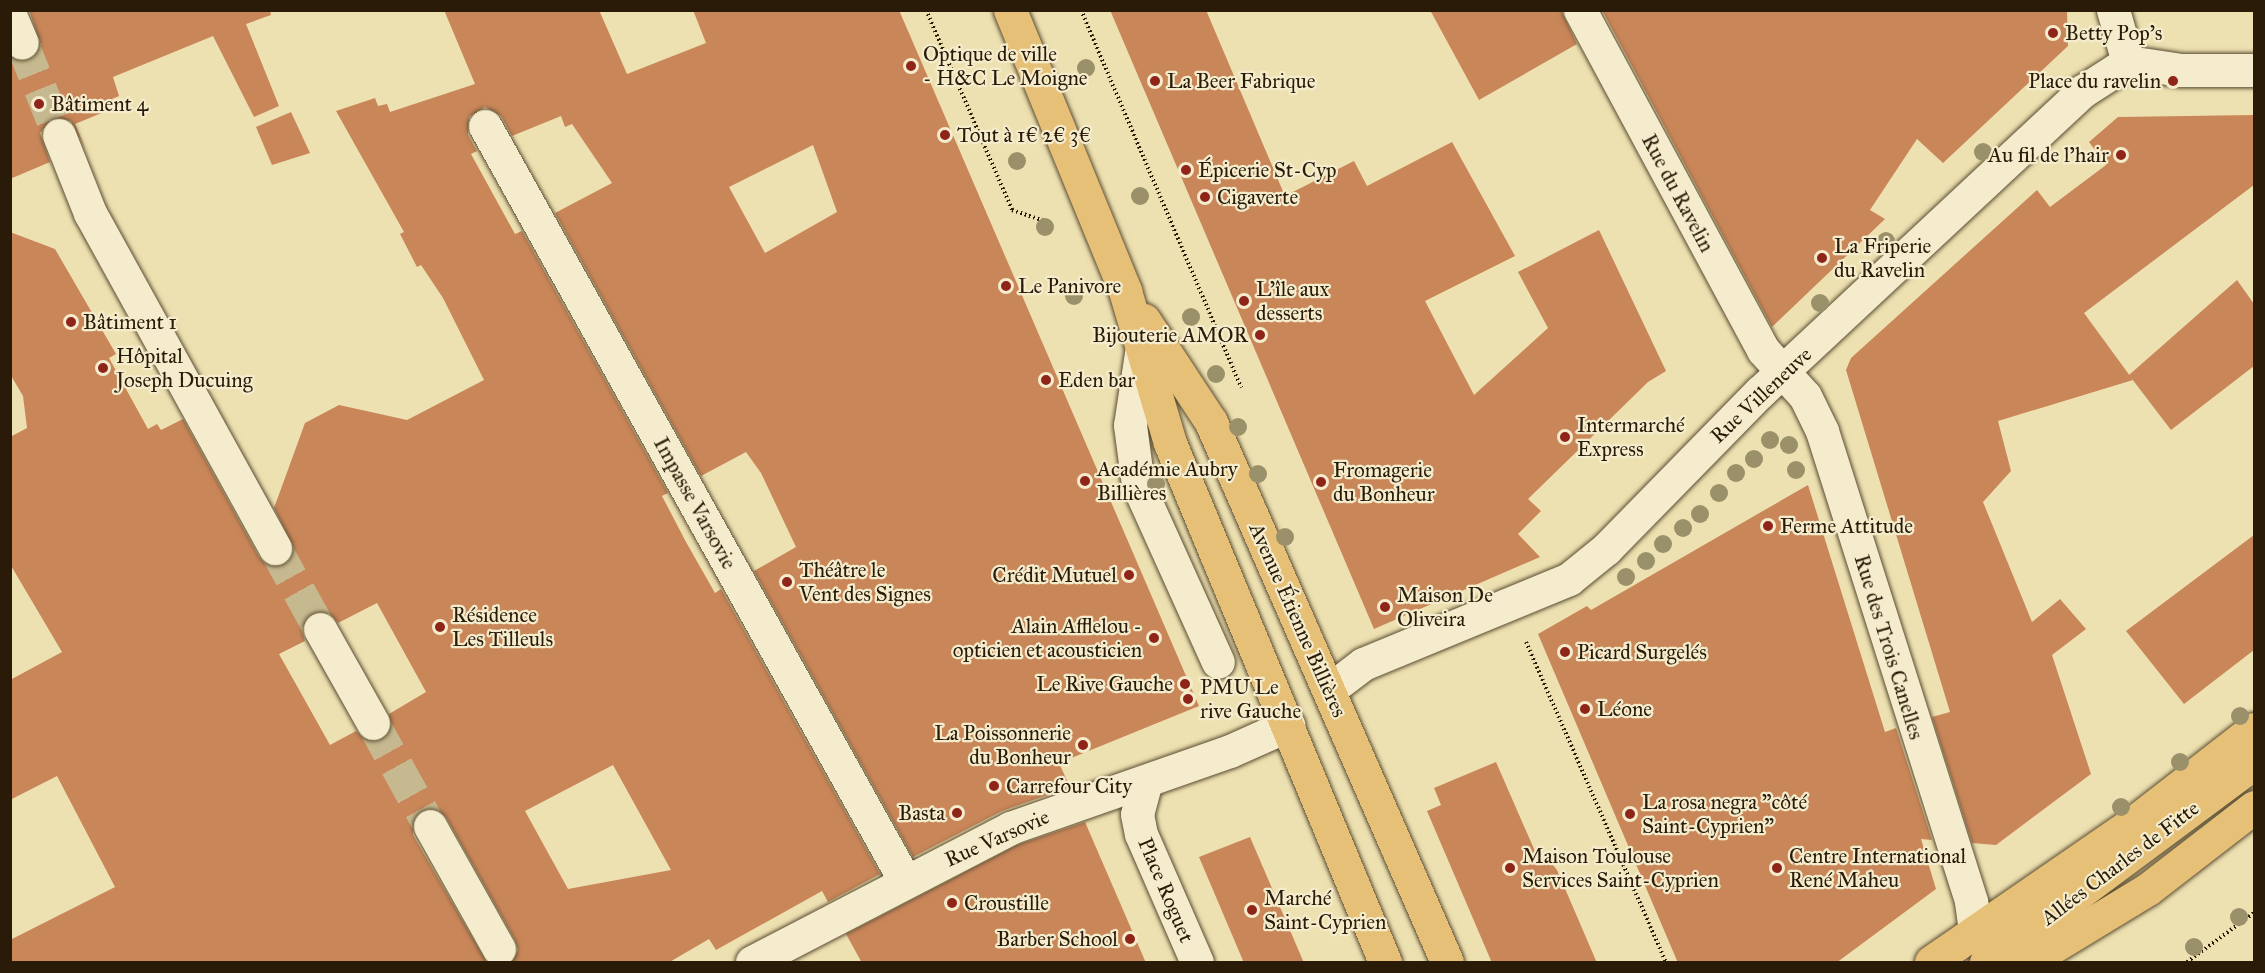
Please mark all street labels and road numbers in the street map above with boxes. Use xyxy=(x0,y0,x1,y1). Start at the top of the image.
street label: Rue du Ravelin xyxy=(1636,130,1720,256)
street label: Rue Villeneuve xyxy=(1705,342,1817,448)
street label: Impasse Varsovie xyxy=(648,433,742,573)
street label: Avenue Étienne Billières xyxy=(1244,519,1352,721)
street label: Rue des Trois Canelles xyxy=(1849,552,1929,742)
street label: Allées Charles de Fitte xyxy=(2036,795,2204,931)
street label: Rue Varsovie xyxy=(941,804,1053,872)
street label: Place Roguet xyxy=(1133,834,1199,946)

